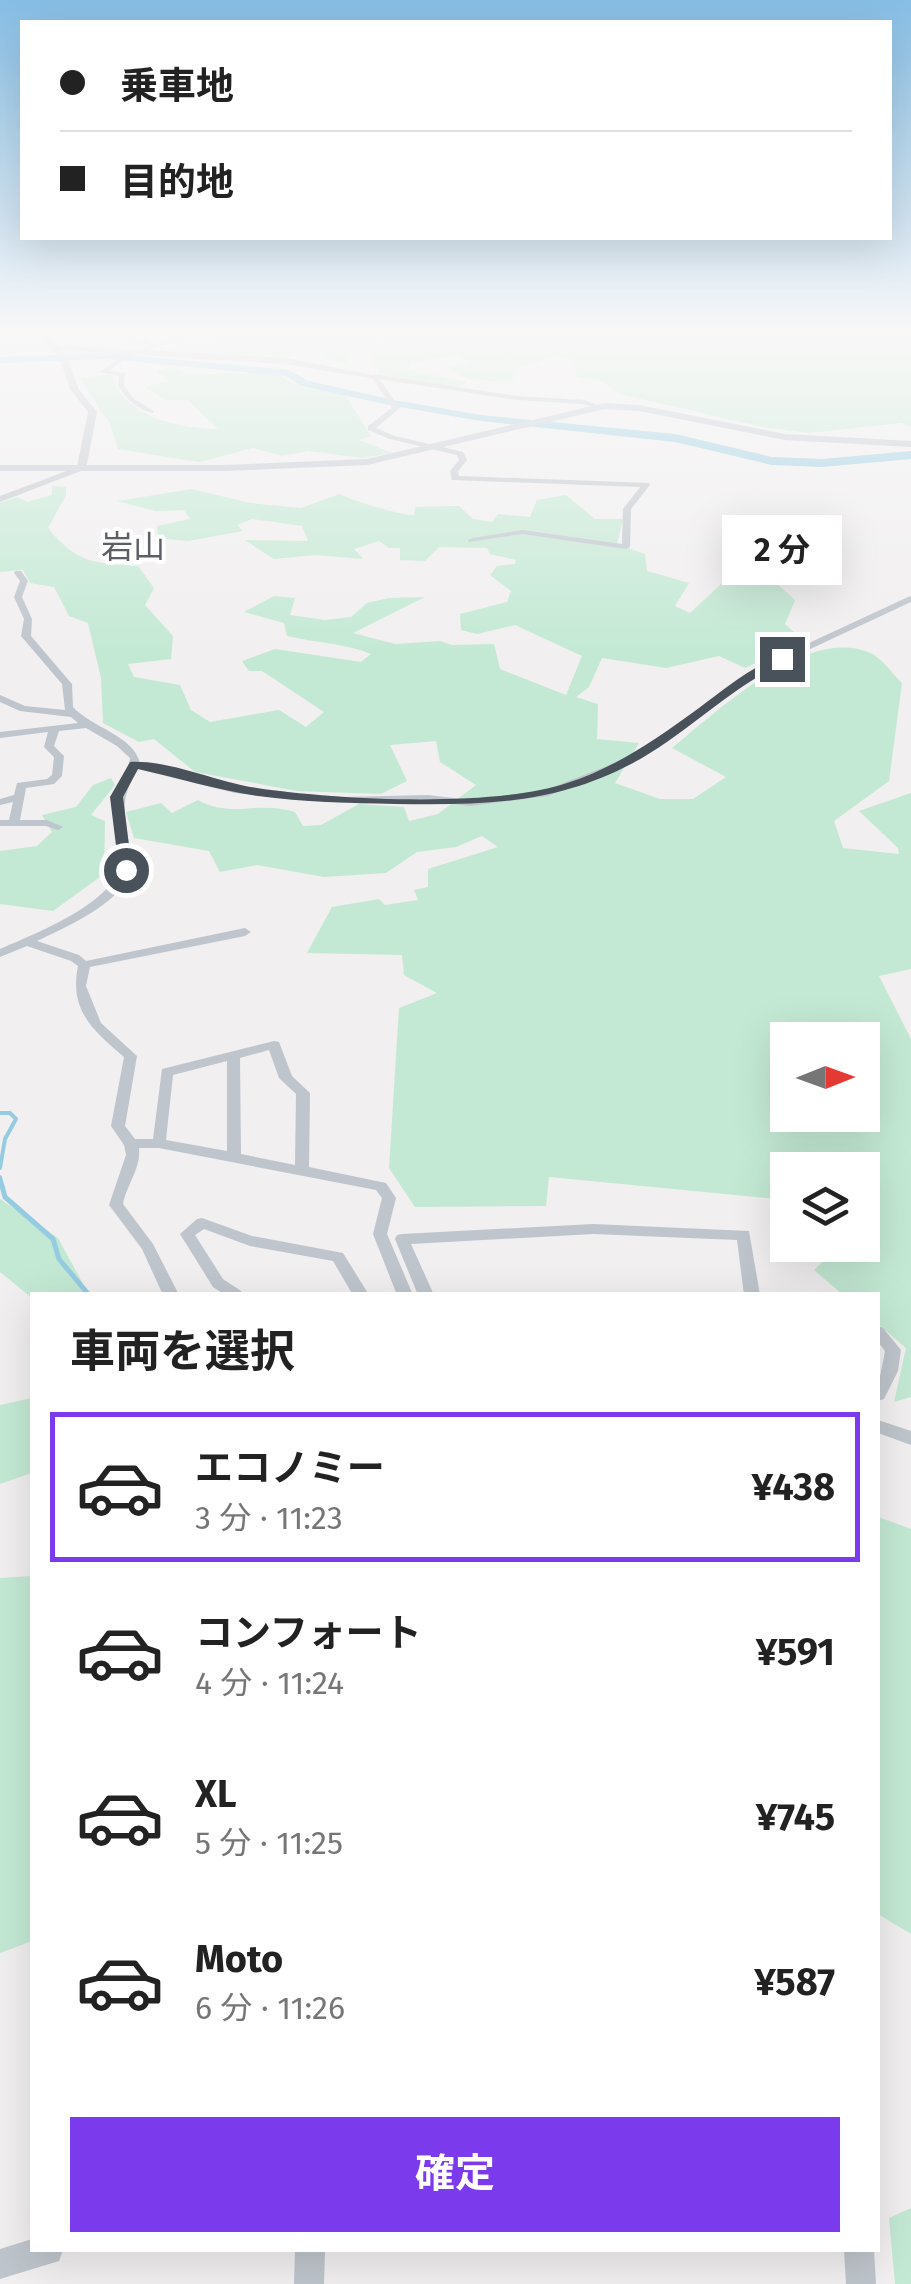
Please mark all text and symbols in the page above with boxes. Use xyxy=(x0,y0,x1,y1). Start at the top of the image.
text: 乗車地 xyxy=(120,63,234,109)
text: 目的地 xyxy=(120,159,234,205)
callout: 2 分 xyxy=(722,514,842,584)
district label: 岩山 xyxy=(101,528,165,566)
text: 2 分 xyxy=(754,531,810,569)
route end xyxy=(760,637,805,682)
route start xyxy=(104,848,149,893)
north arrow xyxy=(770,1022,880,1132)
map controls xyxy=(770,1022,880,1262)
button: layers xyxy=(770,1152,880,1262)
text: 車両を選択 xyxy=(70,1325,295,1379)
icon: car xyxy=(75,1442,165,1532)
text: エコノミー xyxy=(195,1445,385,1491)
text: ¥438 xyxy=(751,1464,835,1510)
text: 3 分 · 11:23 xyxy=(195,1499,343,1537)
icon: car xyxy=(75,1607,165,1697)
text: コンフォート xyxy=(195,1610,422,1656)
text: ¥591 xyxy=(756,1629,835,1675)
text: 4 分 · 11:24 xyxy=(195,1664,344,1702)
text: XL xyxy=(195,1771,237,1817)
icon: car xyxy=(75,1772,165,1862)
text: ¥745 xyxy=(756,1794,835,1840)
text: 5 分 · 11:25 xyxy=(195,1824,343,1862)
text: Moto xyxy=(195,1936,283,1982)
icon: car xyxy=(75,1937,165,2027)
text: ¥587 xyxy=(754,1959,835,2005)
text: 6 分 · 11:26 xyxy=(195,1989,345,2027)
button: 確定 xyxy=(70,2117,840,2232)

